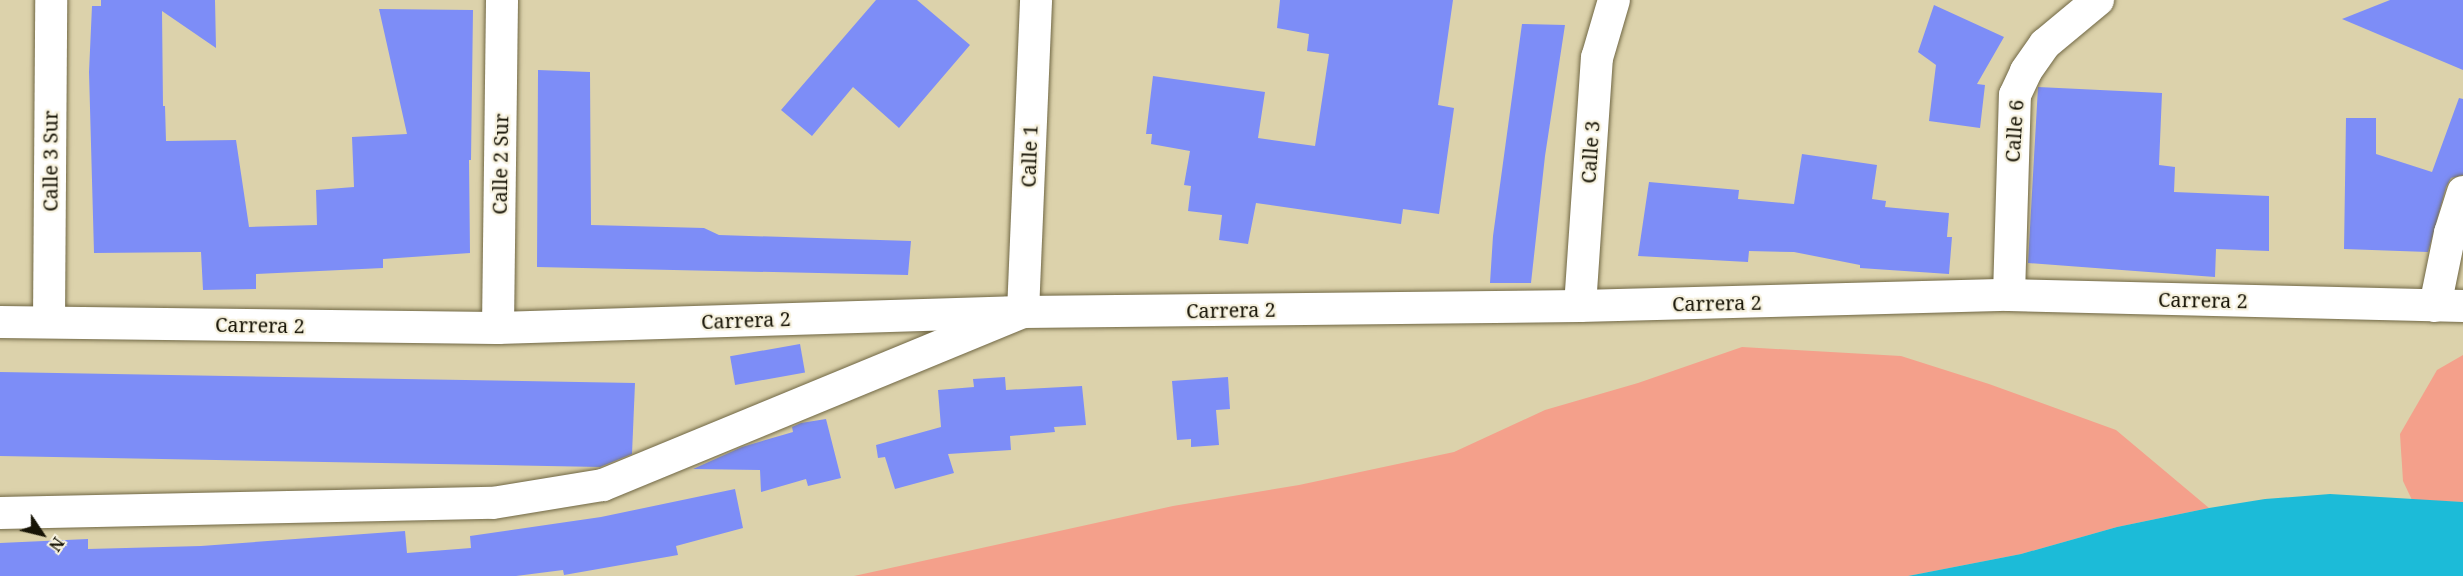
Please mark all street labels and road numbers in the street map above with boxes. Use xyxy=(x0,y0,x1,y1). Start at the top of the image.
street label: Calle 6 xyxy=(2000,99,2028,163)
street label: Calle 3 Sur xyxy=(38,110,62,212)
street label: Calle 2 Sur xyxy=(487,113,513,215)
street label: Calle 3 xyxy=(1576,120,1604,184)
street label: Calle 1 xyxy=(1016,124,1042,188)
street label: Carrera 2 xyxy=(2158,287,2248,313)
street label: Carrera 2 xyxy=(1672,290,1762,316)
street label: Carrera 2 xyxy=(1186,297,1276,323)
street label: Carrera 2 xyxy=(701,306,791,334)
street label: Carrera 2 xyxy=(215,312,305,338)

